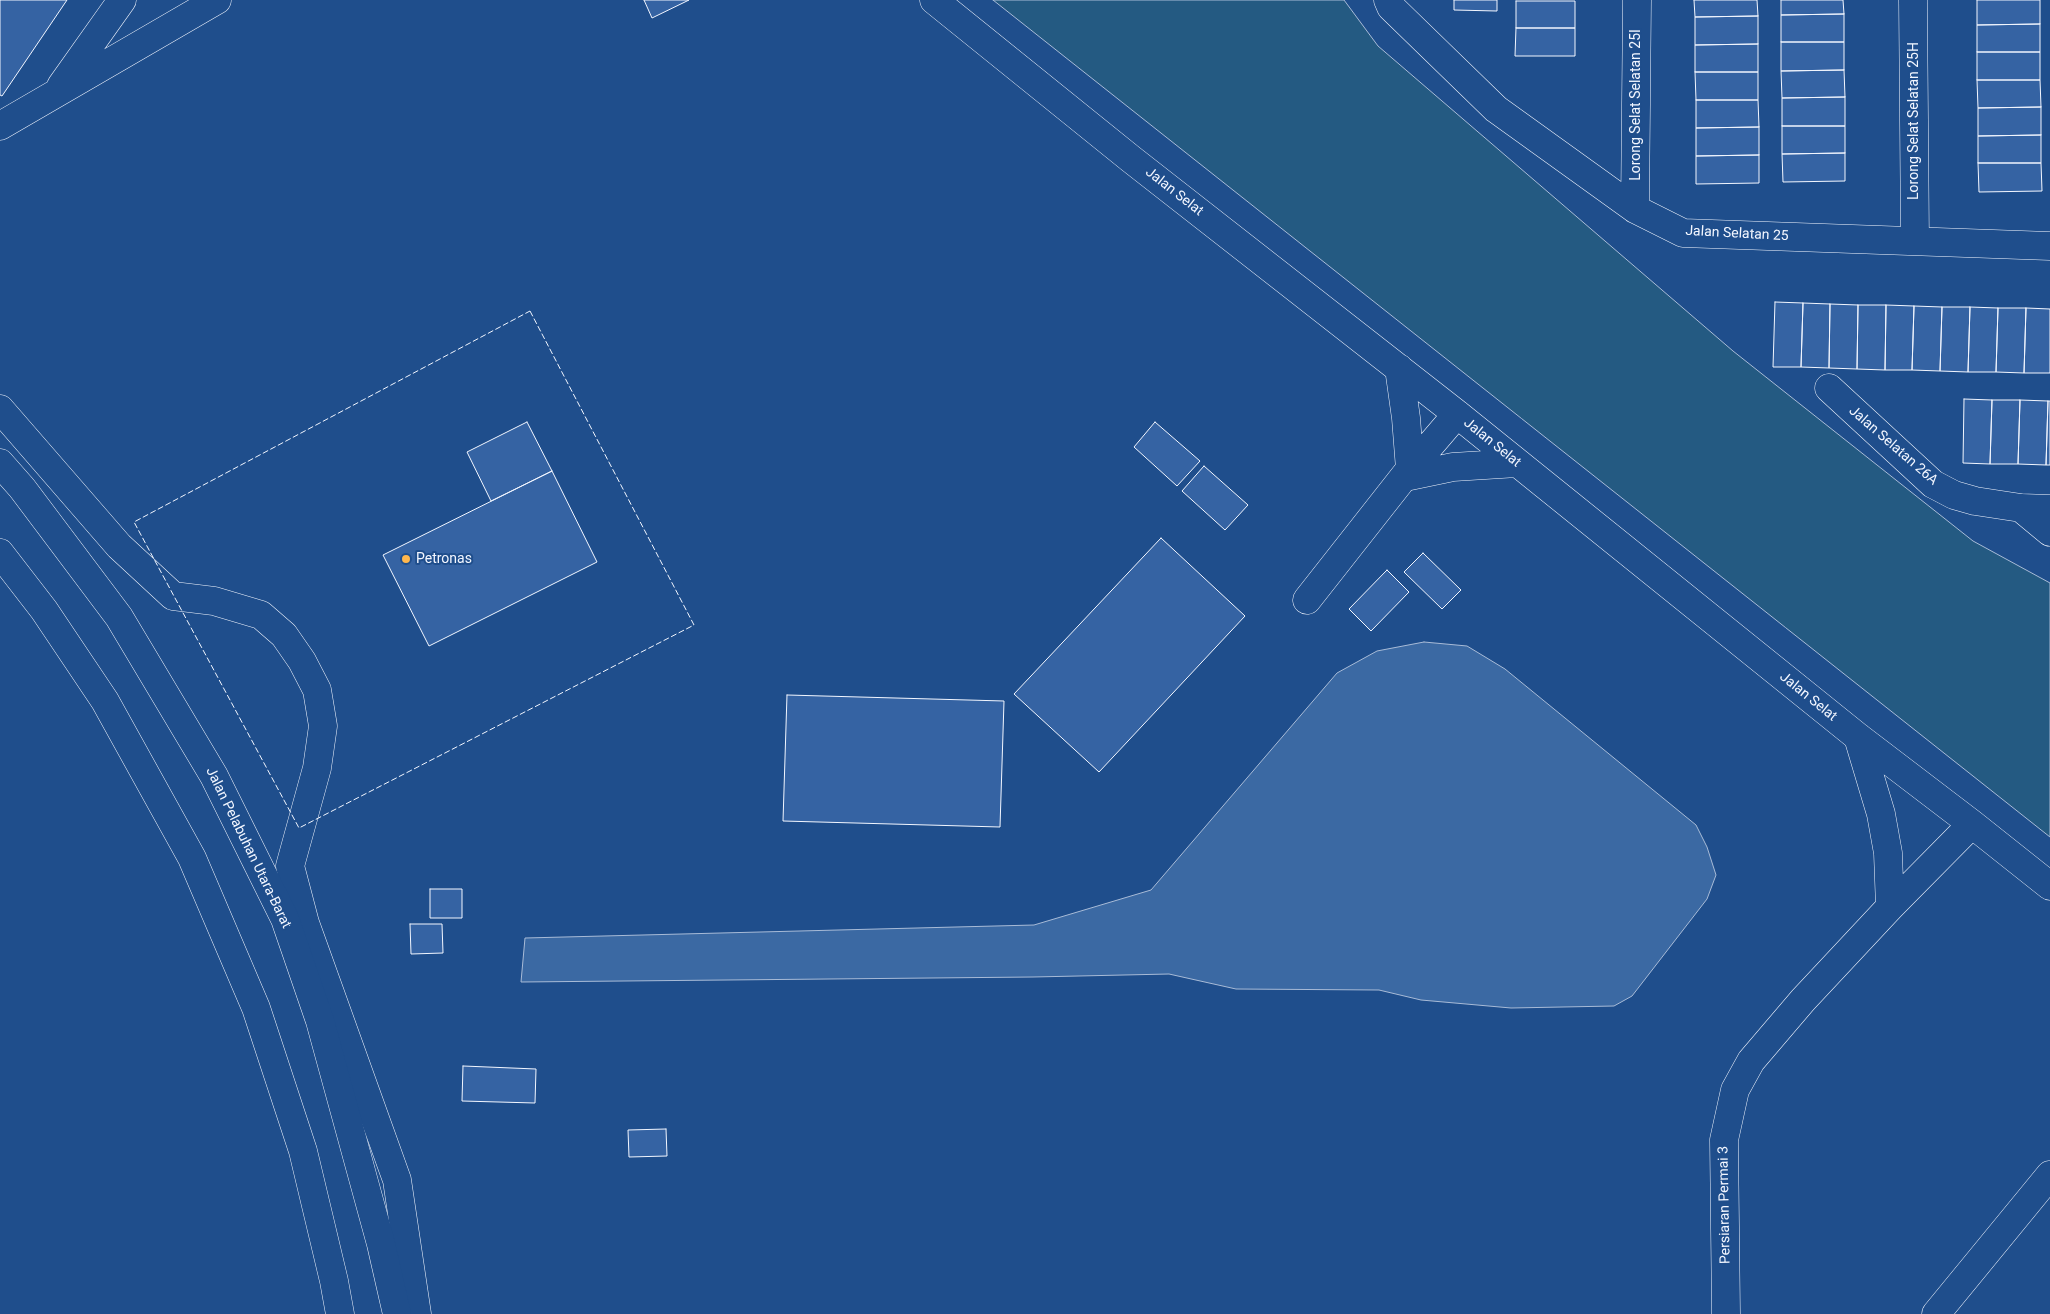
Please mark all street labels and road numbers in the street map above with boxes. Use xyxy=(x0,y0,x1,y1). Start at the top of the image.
street label: Lorong Selat Selatan 25I xyxy=(1628,29,1644,181)
street label: Lorong Selat Selatan 25H xyxy=(1906,42,1922,200)
street label: Jalan Selat xyxy=(1142,164,1206,220)
street label: Jalan Selatan 25 xyxy=(1685,223,1789,245)
street label: Jalan Selatan 26A xyxy=(1845,403,1941,489)
street label: Jalan Selat xyxy=(1460,415,1524,471)
street label: Jalan Selat xyxy=(1776,669,1840,725)
street label: Jalan Pelabuhan Utara-Barat xyxy=(202,765,294,931)
street label: Persiaran Permai 3 xyxy=(1716,1146,1734,1264)

